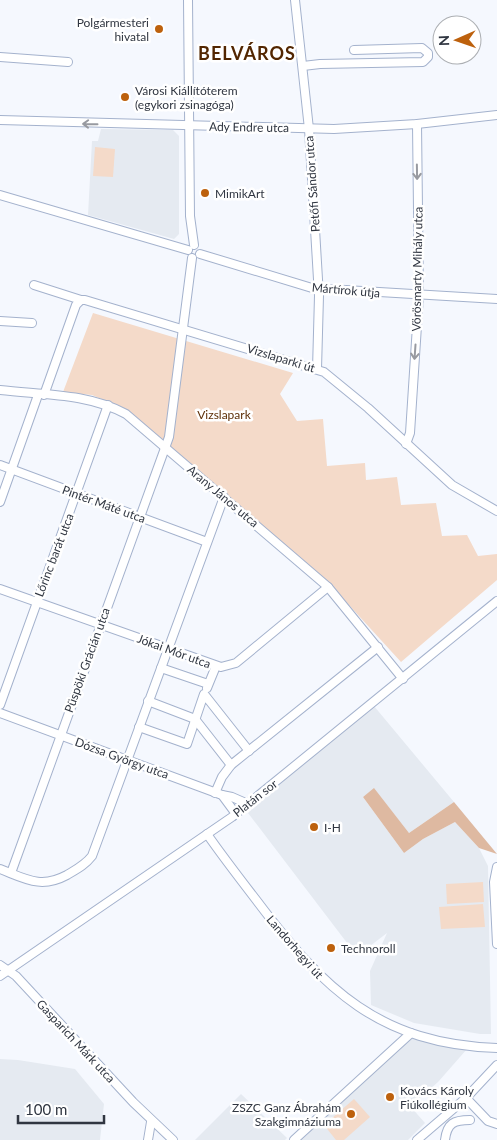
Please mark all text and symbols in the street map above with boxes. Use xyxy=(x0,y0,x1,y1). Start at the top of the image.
place label: Polgármesteri hivatal xyxy=(77,15,149,44)
north arrow xyxy=(432,15,482,65)
marker: Polgármesteri hivatal xyxy=(153,23,165,35)
text: N xyxy=(435,35,452,46)
district label: BELVÁROS xyxy=(198,42,296,64)
place label: Városi Kiállítóterem (egykori zsinagóga) xyxy=(135,83,238,112)
marker: Városi Kiállítóterem (egykori zsinagóga) xyxy=(119,91,131,103)
one-way arrow xyxy=(82,119,98,128)
street label: Ady Endre utca xyxy=(209,119,289,135)
street label: Petőfi Sándor utca xyxy=(301,135,323,233)
one-way arrow xyxy=(412,164,422,180)
place label: MimikArt xyxy=(215,186,265,201)
marker: MimikArt xyxy=(199,187,211,199)
street label: Vörösmarty Mihály utca xyxy=(408,207,426,331)
street label: Mártírok útja xyxy=(311,280,381,300)
street label: Vizslaparki út xyxy=(245,341,318,376)
one-way arrow xyxy=(410,344,420,360)
park label: Vizslapark xyxy=(197,407,252,422)
street label: Arany János utca xyxy=(184,462,262,530)
street label: Pintér Máté utca xyxy=(60,482,148,526)
street label: Lőrinc barát utca xyxy=(31,511,77,599)
street label: Püspöki Grácián utca xyxy=(61,605,113,714)
street label: Jókai Mór utca xyxy=(135,631,213,671)
street label: Dózsa György utca xyxy=(73,734,171,782)
street label: Platán sor xyxy=(230,776,281,820)
place label: I-H xyxy=(324,820,341,835)
marker: I-H xyxy=(308,821,320,833)
street label: Landorhegyi út xyxy=(263,912,327,982)
place label: Technoroll xyxy=(341,941,395,956)
marker: Technoroll xyxy=(325,942,337,954)
street label: Gasparich Márk utca xyxy=(34,996,118,1086)
place label: Kovács Károly Fiúkollégium xyxy=(400,1083,475,1112)
marker: Kovács Károly Fiúkollégium xyxy=(384,1091,396,1103)
scale bar xyxy=(18,1092,104,1124)
text: 100 m xyxy=(25,1100,67,1118)
place label: ZSZC Ganz Ábrahám Szakgimnáziuma xyxy=(232,1100,341,1129)
marker: ZSZC Ganz Ábrahám Szakgimnáziuma xyxy=(345,1108,357,1120)

